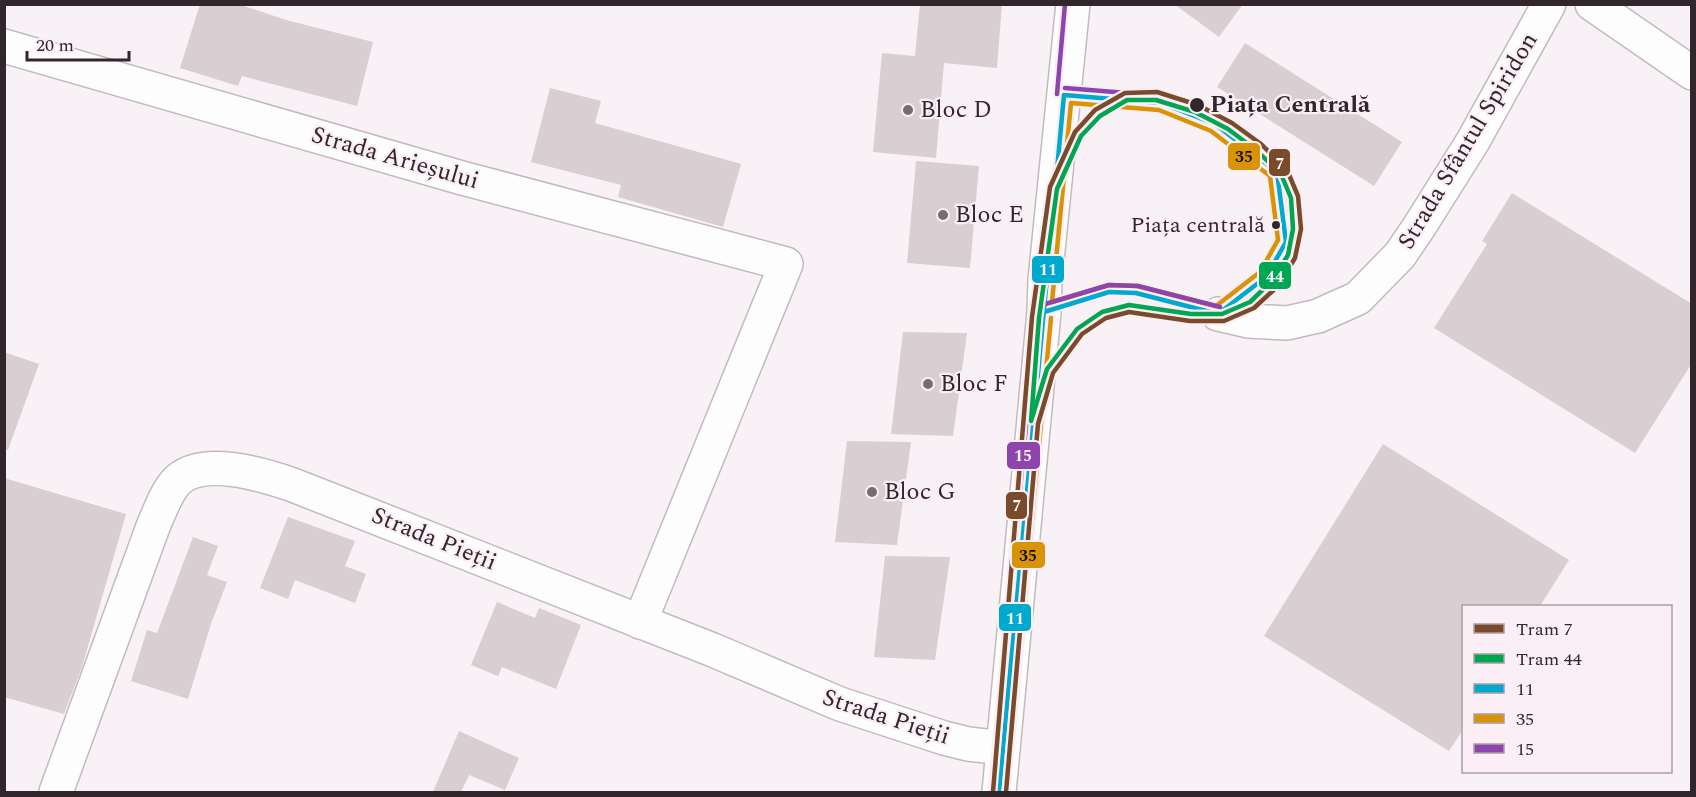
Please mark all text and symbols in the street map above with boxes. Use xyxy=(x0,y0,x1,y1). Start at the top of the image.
scale bar xyxy=(27,24,129,62)
street label: Strada Sfântul Spiridon xyxy=(1389,26,1547,256)
text: 20 m xyxy=(36,32,74,59)
place label: Piața Centrală xyxy=(1210,87,1371,123)
place label: Bloc D xyxy=(920,92,992,128)
marker: Piața Centrală xyxy=(1188,96,1206,114)
marker: Bloc D xyxy=(901,103,915,117)
street label: Strada Arieșului xyxy=(307,117,483,199)
line badge: 35 xyxy=(1227,142,1261,171)
text: 35 xyxy=(1235,145,1253,169)
line badge: 7 xyxy=(1268,148,1291,177)
text: 7 xyxy=(1276,152,1285,176)
place label: Bloc E xyxy=(955,197,1024,233)
marker: Bloc E xyxy=(936,208,950,222)
place label: Piața centrală xyxy=(1130,209,1265,242)
marker: Piața centrală xyxy=(1270,219,1282,231)
line badge: 11 xyxy=(1031,255,1065,284)
text: 11 xyxy=(1039,258,1057,282)
line badge: 44 xyxy=(1258,261,1292,290)
text: 44 xyxy=(1266,265,1284,289)
place label: Bloc F xyxy=(940,366,1008,402)
marker: Bloc F xyxy=(921,377,935,391)
line badge: 15 xyxy=(1006,441,1041,470)
text: 15 xyxy=(1014,444,1032,468)
place label: Bloc G xyxy=(884,474,956,510)
marker: Bloc G xyxy=(865,485,879,499)
line badge: 7 xyxy=(1005,491,1028,520)
text: 7 xyxy=(1013,494,1022,518)
street label: Strada Pieții xyxy=(366,498,502,580)
line badge: 35 xyxy=(1011,541,1046,569)
text: 35 xyxy=(1019,544,1037,568)
line badge: 11 xyxy=(998,603,1032,632)
legend xyxy=(1462,605,1672,773)
text: 11 xyxy=(1006,607,1024,631)
text: Tram 7 xyxy=(1516,616,1573,643)
text: Tram 44 xyxy=(1516,646,1582,673)
text: 11 xyxy=(1516,676,1534,703)
street label: Strada Pieții xyxy=(818,679,954,755)
text: 35 xyxy=(1516,706,1534,733)
text: 15 xyxy=(1516,736,1534,763)

